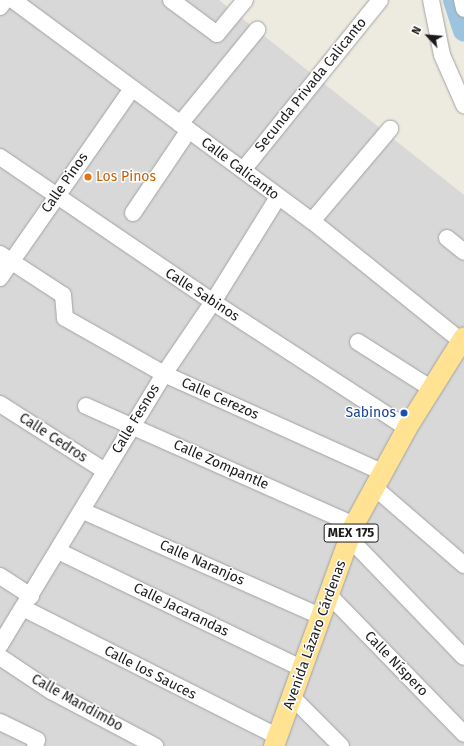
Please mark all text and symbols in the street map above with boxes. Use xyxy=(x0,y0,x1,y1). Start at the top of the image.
street label: Secunda Privada Calicanto xyxy=(252,15,370,155)
north arrow xyxy=(408,16,448,56)
text: N xyxy=(409,24,424,37)
street label: Calle Calicanto xyxy=(198,134,282,204)
street label: Calle Pinos xyxy=(38,150,92,216)
place label: Los Pinos xyxy=(96,169,156,185)
marker: Los Pinos xyxy=(83,172,93,182)
street label: Calle Sabinos xyxy=(162,265,242,325)
street label: Calle Cerezos xyxy=(179,374,261,424)
street label: Calle Fesnos xyxy=(109,381,163,457)
place label: Sabinos xyxy=(346,405,396,421)
marker: Sabinos xyxy=(399,408,409,418)
street label: Calle Cedros xyxy=(16,410,90,466)
street label: Calle Zompantle xyxy=(171,437,271,493)
road number: MEX 175 xyxy=(323,522,379,544)
street label: Calle Naranjos xyxy=(157,537,247,589)
street label: Avenida Lázaro Cárdenas xyxy=(280,558,350,712)
street label: Calle Jacarandas xyxy=(131,580,231,640)
street label: Calle Níspero xyxy=(361,628,431,700)
street label: Calle los Sauces xyxy=(101,643,199,703)
street label: Calle Mandimbo xyxy=(28,671,126,735)

